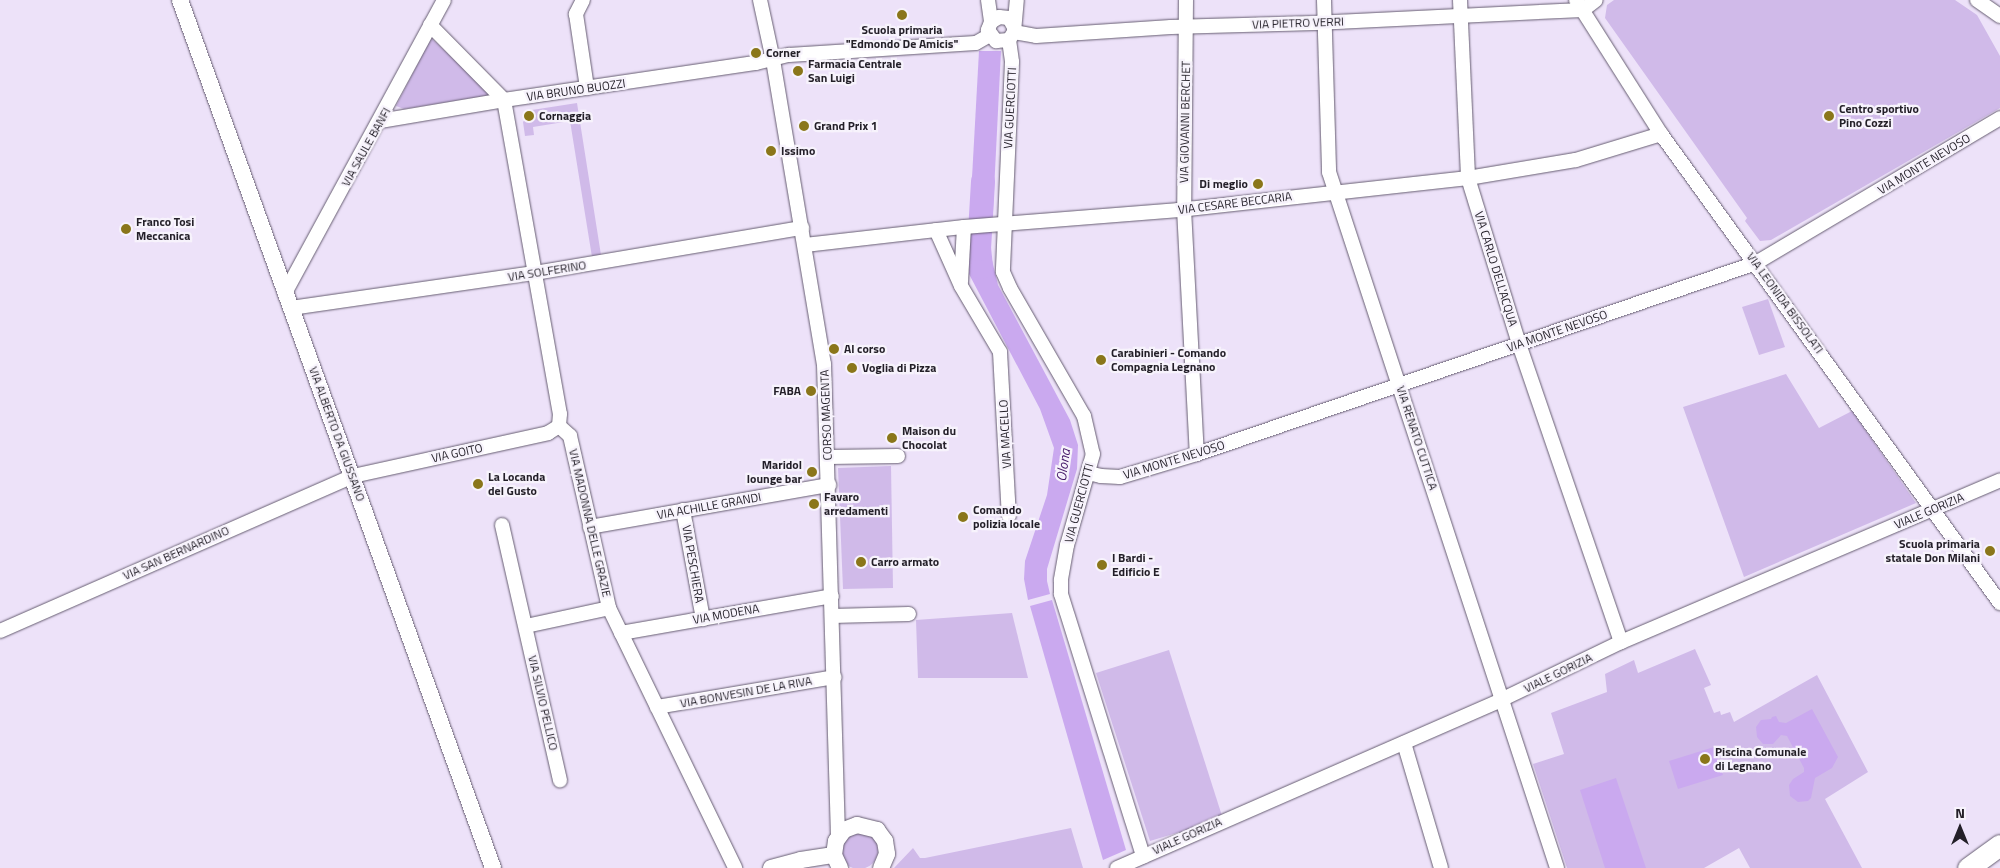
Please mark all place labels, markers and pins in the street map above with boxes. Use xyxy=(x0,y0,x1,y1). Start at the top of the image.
marker: Scuola primaria "Edmondo De Amicis" xyxy=(896,9,908,21)
place label: Scuola primaria "Edmondo De Amicis" xyxy=(846,23,958,51)
place label: Corner xyxy=(766,46,800,60)
marker: Corner xyxy=(750,47,762,59)
place label: Farmacia Centrale San Luigi xyxy=(808,57,902,85)
marker: Farmacia Centrale San Luigi xyxy=(792,65,804,77)
place label: Centro sportivo Pino Cozzi xyxy=(1839,102,1919,130)
place label: Cornaggia xyxy=(539,109,591,123)
marker: Cornaggia xyxy=(523,110,535,122)
marker: Centro sportivo Pino Cozzi xyxy=(1823,110,1835,122)
place label: Grand Prix 1 xyxy=(814,119,877,133)
marker: Grand Prix 1 xyxy=(798,120,810,132)
place label: Issimo xyxy=(781,144,815,158)
marker: Issimo xyxy=(765,145,777,157)
place label: Di meglio xyxy=(1199,177,1248,191)
marker: Di meglio xyxy=(1252,178,1264,190)
place label: Franco Tosi Meccanica xyxy=(136,215,194,243)
marker: Franco Tosi Meccanica xyxy=(120,223,132,235)
place label: Al corso xyxy=(844,342,885,356)
marker: Al corso xyxy=(828,343,840,355)
place label: Carabinieri - Comando Compagnia Legnano xyxy=(1111,346,1226,374)
marker: Carabinieri - Comando Compagnia Legnano xyxy=(1095,354,1107,366)
place label: Voglia di Pizza xyxy=(862,361,936,375)
marker: Voglia di Pizza xyxy=(846,362,858,374)
place label: FABA xyxy=(773,384,801,398)
marker: FABA xyxy=(805,385,817,397)
place label: Maison du Chocolat xyxy=(902,424,956,452)
marker: Maison du Chocolat xyxy=(886,432,898,444)
place label: Maridol lounge bar xyxy=(747,458,802,486)
marker: Maridol lounge bar xyxy=(806,466,818,478)
place label: La Locanda del Gusto xyxy=(488,470,545,498)
marker: La Locanda del Gusto xyxy=(472,478,484,490)
place label: Favaro arredamenti xyxy=(824,490,888,518)
marker: Favaro arredamenti xyxy=(808,498,820,510)
place label: Comando polizia locale xyxy=(973,503,1040,531)
marker: Comando polizia locale xyxy=(957,511,969,523)
place label: Scuola primaria statale Don Milani xyxy=(1886,537,1980,565)
marker: Scuola primaria statale Don Milani xyxy=(1984,545,1996,557)
place label: I Bardi - Edificio E xyxy=(1112,551,1160,579)
place label: Carro armato xyxy=(871,555,939,569)
marker: Carro armato xyxy=(855,556,867,568)
marker: I Bardi - Edificio E xyxy=(1096,559,1108,571)
place label: Piscina Comunale di Legnano xyxy=(1715,745,1806,773)
marker: Piscina Comunale di Legnano xyxy=(1699,753,1711,765)

